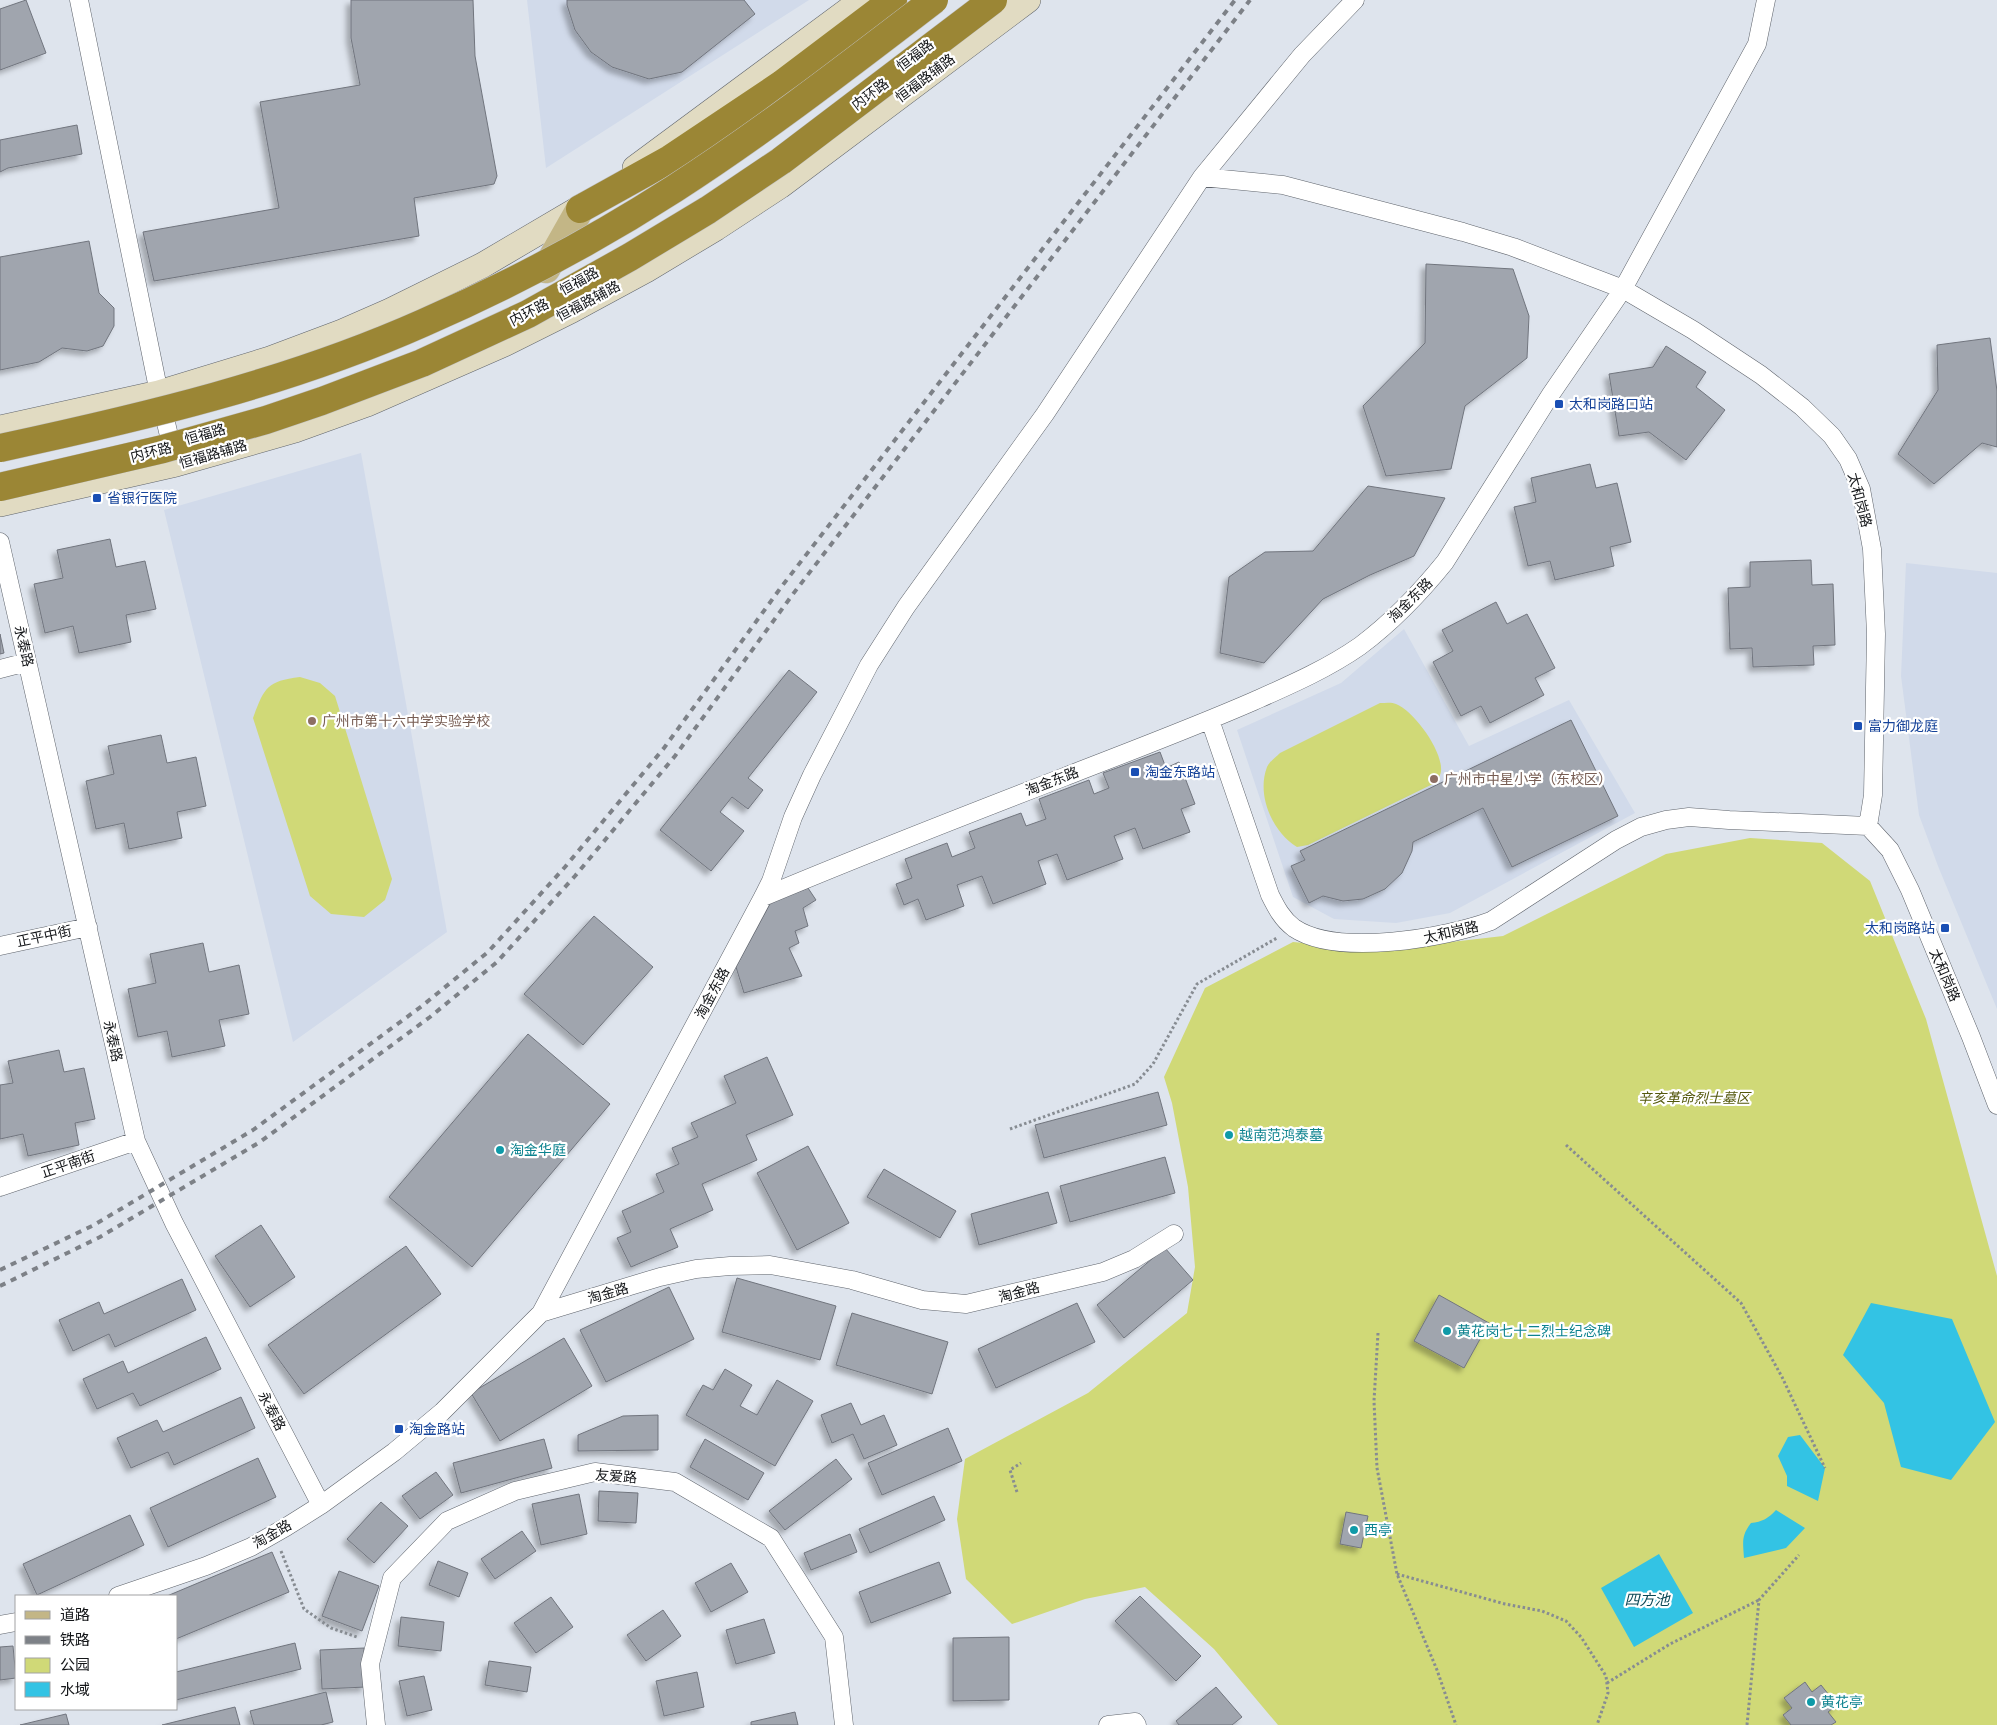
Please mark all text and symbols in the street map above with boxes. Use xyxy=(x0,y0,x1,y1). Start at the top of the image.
street label: 恒福路 xyxy=(892,34,937,75)
street label: 恒福路辅路 xyxy=(890,48,958,106)
street label: 内环路 xyxy=(847,73,892,114)
street label: 恒福路 xyxy=(555,261,602,299)
street label: 恒福路辅路 xyxy=(552,275,623,325)
street label: 内环路 xyxy=(505,293,552,330)
place label: 太和岗路口站 xyxy=(1569,393,1653,413)
marker: 太和岗路口站 xyxy=(1553,398,1565,410)
street label: 恒福路 xyxy=(182,418,228,448)
street label: 恒福路辅路 xyxy=(176,434,249,472)
street label: 内环路 xyxy=(128,436,174,466)
street label: 太和岗路 xyxy=(1844,470,1878,529)
place label: 省银行医院 xyxy=(107,487,177,507)
marker: 省银行医院 xyxy=(91,492,103,504)
street label: 淘金东路 xyxy=(1382,572,1436,626)
street label: 永泰路 xyxy=(11,623,39,668)
place label: 广州市第十六中学实验学校 xyxy=(322,710,490,730)
marker: 广州市第十六中学实验学校 xyxy=(306,715,318,727)
place label: 富力御龙庭 xyxy=(1868,715,1938,735)
marker: 富力御龙庭 xyxy=(1852,720,1864,732)
street label: 淘金东路 xyxy=(1022,761,1081,799)
place label: 淘金东路站 xyxy=(1145,761,1215,781)
marker: 淘金东路站 xyxy=(1129,766,1141,778)
place label: 广州市中星小学（东校区） xyxy=(1444,768,1612,788)
marker: 广州市中星小学（东校区） xyxy=(1428,773,1440,785)
street label: 太和岗路 xyxy=(1421,915,1480,947)
place label: 太和岗路站 xyxy=(1865,917,1935,937)
street label: 正平中街 xyxy=(14,919,73,951)
marker: 太和岗路站 xyxy=(1939,922,1951,934)
street label: 太和岗路 xyxy=(1926,945,1966,1004)
street label: 淘金东路 xyxy=(689,963,733,1022)
street label: 永泰路 xyxy=(100,1018,128,1063)
park label: 辛亥革命烈士墓区 xyxy=(1638,1087,1752,1107)
place label: 越南范鸿泰墓 xyxy=(1239,1124,1323,1144)
marker: 越南范鸿泰墓 xyxy=(1223,1129,1235,1141)
place label: 淘金华庭 xyxy=(510,1139,566,1159)
street label: 正平南街 xyxy=(38,1144,97,1182)
marker: 淘金华庭 xyxy=(494,1144,506,1156)
street label: 淘金路 xyxy=(996,1276,1042,1306)
street label: 淘金路 xyxy=(585,1277,631,1307)
place label: 黄花岗七十二烈士纪念碑 xyxy=(1457,1320,1611,1340)
marker: 黄花岗七十二烈士纪念碑 xyxy=(1441,1325,1453,1337)
street label: 永泰路 xyxy=(254,1387,292,1434)
place label: 淘金路站 xyxy=(409,1418,465,1438)
marker: 淘金路站 xyxy=(393,1423,405,1435)
street label: 友爱路 xyxy=(594,1464,638,1486)
street label: 淘金路 xyxy=(248,1514,295,1552)
place label: 西亭 xyxy=(1364,1519,1392,1539)
marker: 西亭 xyxy=(1348,1524,1360,1536)
water label: 四方池 xyxy=(1624,1588,1671,1609)
legend xyxy=(15,1595,178,1710)
text: 道路 xyxy=(60,1603,90,1624)
text: 铁路 xyxy=(60,1628,90,1649)
text: 公园 xyxy=(60,1653,90,1674)
text: 水域 xyxy=(60,1678,90,1699)
place label: 黄花亭 xyxy=(1821,1691,1863,1711)
marker: 黄花亭 xyxy=(1805,1696,1817,1708)

